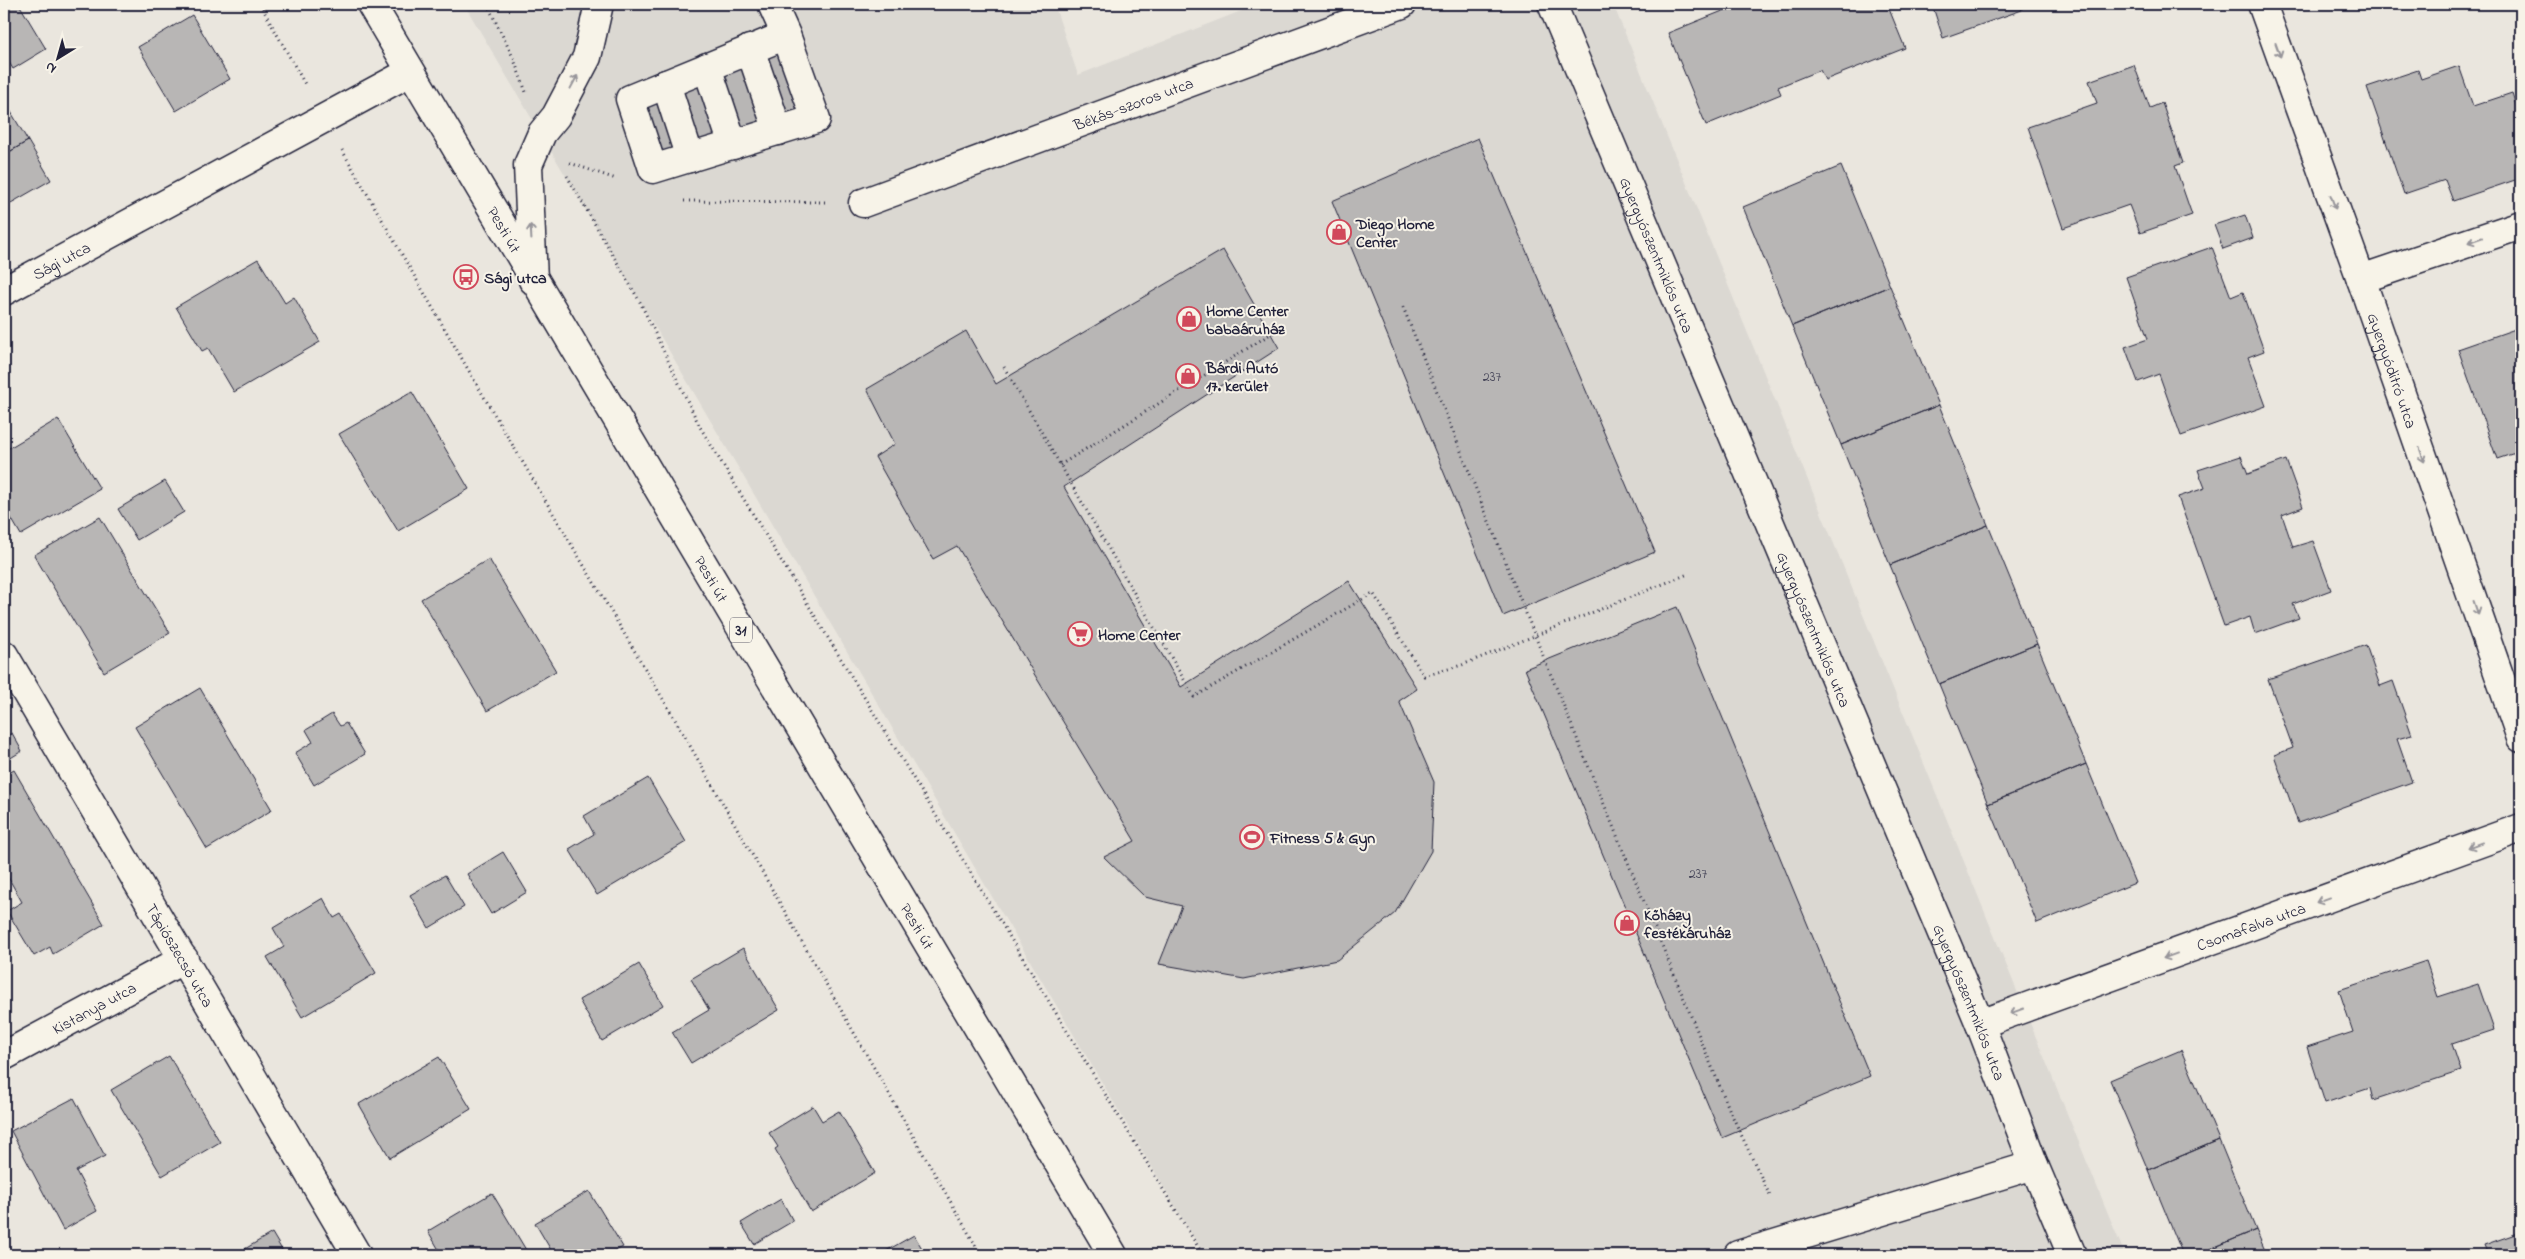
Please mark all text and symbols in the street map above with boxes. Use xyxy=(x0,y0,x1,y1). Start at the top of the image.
north arrow xyxy=(32,32,82,82)
one-way arrow xyxy=(2274,41,2283,57)
text: N xyxy=(41,56,61,78)
street label: Békás-szoros utca xyxy=(1070,72,1197,139)
one-way arrow xyxy=(570,75,579,90)
street label: Gyergyószentmiklós utca xyxy=(1612,174,1699,337)
one-way arrow xyxy=(2329,194,2338,210)
street label: Pesti út xyxy=(480,203,526,259)
place label: Diego Home Center xyxy=(1355,213,1435,255)
shop icon: Diego Home Center xyxy=(1326,219,1352,245)
one-way arrow xyxy=(526,224,535,240)
street label: Sági utca xyxy=(29,236,95,287)
one-way arrow xyxy=(2467,236,2483,246)
bus stop icon: Sági utca xyxy=(453,264,479,290)
place label: Sági utca xyxy=(484,267,547,292)
place label: Home Center babaáruház xyxy=(1206,300,1290,342)
shop icon: Home Center babaáruház xyxy=(1176,306,1202,332)
street label: Gyergyóditró utca xyxy=(2360,310,2422,432)
place label: Bárdi Autó 17. kerület xyxy=(1205,357,1278,399)
shop icon: Bárdi Autó 17. kerület xyxy=(1175,363,1201,389)
house number: 237 xyxy=(1483,367,1501,388)
one-way arrow xyxy=(2418,446,2428,462)
street label: Gyergyószentmiklós utca xyxy=(1769,548,1856,712)
street label: Pesti út xyxy=(687,552,734,608)
one-way arrow xyxy=(2472,600,2481,615)
road number: 31 xyxy=(730,618,752,642)
supermarket icon: Home Center xyxy=(1067,621,1093,647)
place label: Home Center xyxy=(1098,624,1182,648)
sports icon: Fitness 5 & Gyn xyxy=(1239,824,1265,850)
place label: Fitness 5 & Gyn xyxy=(1269,827,1375,852)
one-way arrow xyxy=(2468,841,2484,850)
house number: 237 xyxy=(1689,864,1707,885)
one-way arrow xyxy=(2315,896,2331,905)
street label: Csomafalva utca xyxy=(2194,897,2309,959)
street label: Tápiószecső utca xyxy=(139,899,219,1013)
street label: Pesti út xyxy=(893,899,940,955)
place label: Kőházy festékáruház xyxy=(1643,904,1732,946)
shop icon: Kőházy festékáruház xyxy=(1614,910,1640,936)
street label: Gyergyószentmiklós utca xyxy=(1925,921,2011,1084)
one-way arrow xyxy=(2163,952,2178,961)
street label: Kistanya utca xyxy=(48,977,141,1042)
one-way arrow xyxy=(2010,1007,2025,1016)

